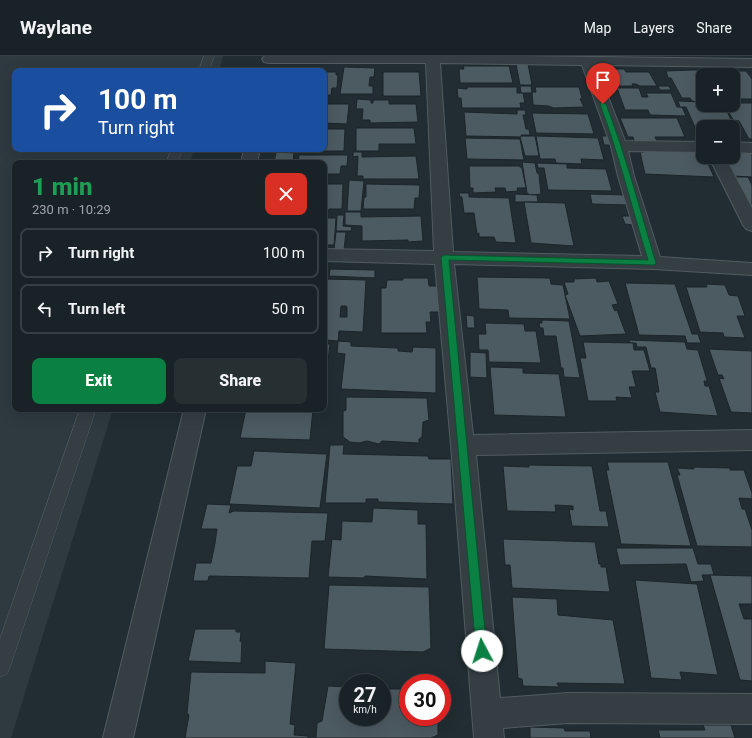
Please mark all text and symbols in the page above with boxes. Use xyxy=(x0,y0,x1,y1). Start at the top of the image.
text: Waylane xyxy=(20,16,92,39)
text: Map xyxy=(584,20,611,36)
text: Layers xyxy=(633,20,674,36)
text: Share xyxy=(696,20,732,36)
pin xyxy=(586,63,620,104)
map controls xyxy=(696,68,740,164)
button: + xyxy=(696,68,740,112)
icon: arrive xyxy=(592,69,614,91)
text: 100 m xyxy=(98,83,177,116)
icon: right xyxy=(32,84,84,136)
text: Turn right xyxy=(98,117,175,138)
button: − xyxy=(696,120,740,164)
text: 1 min xyxy=(32,173,93,201)
button: close xyxy=(265,173,307,215)
text: 230 m · 10:29 xyxy=(32,202,111,217)
icon: right xyxy=(34,242,56,264)
text: Turn right xyxy=(68,244,134,262)
text: 100 m xyxy=(263,244,305,262)
icon: left xyxy=(34,298,56,320)
text: Turn left xyxy=(68,300,125,318)
text: 50 m xyxy=(271,300,305,318)
button: Exit xyxy=(32,358,166,404)
button: Share xyxy=(174,358,307,404)
position arrow xyxy=(461,630,503,672)
speed limit sign: 30 xyxy=(399,674,451,726)
text: 27 xyxy=(354,683,376,707)
text: km/h xyxy=(353,704,377,715)

